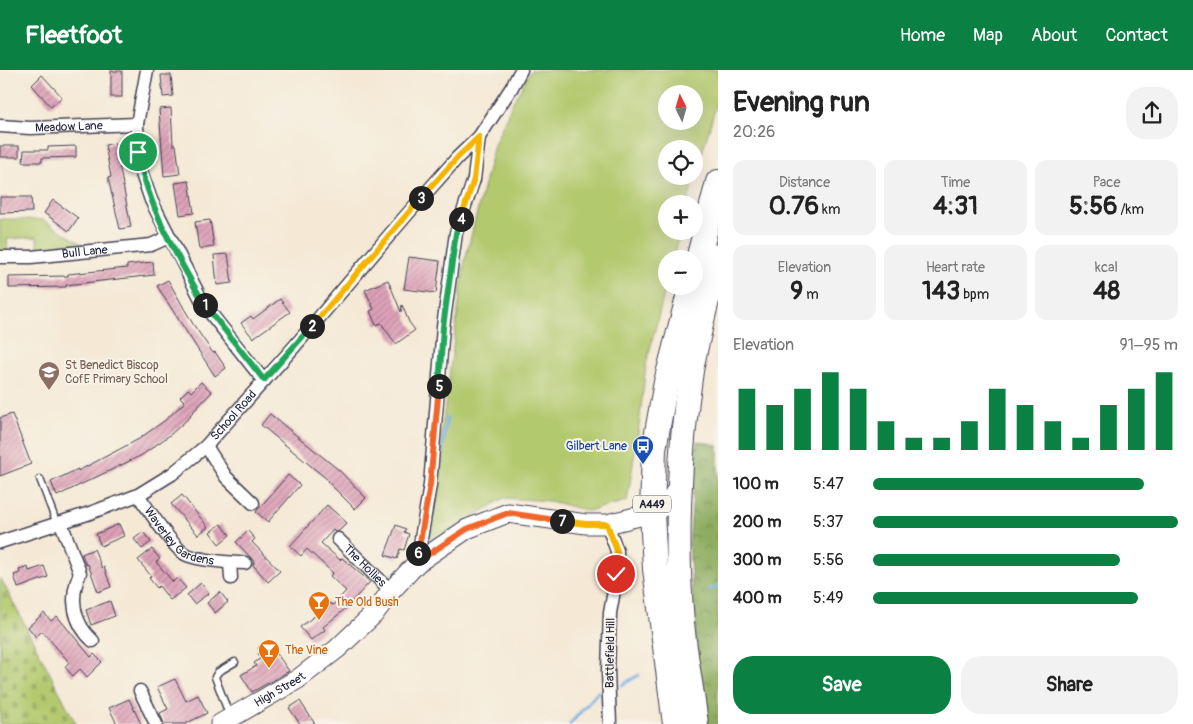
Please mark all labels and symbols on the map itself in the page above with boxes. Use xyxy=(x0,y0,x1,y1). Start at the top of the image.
north arrow xyxy=(658,85,702,130)
street label: Meadow Lane xyxy=(35,118,103,136)
pin xyxy=(117,131,159,173)
pin: 3 xyxy=(408,186,434,210)
pin: 4 xyxy=(448,206,474,232)
street label: Bull Lane xyxy=(61,242,108,262)
pin: 1 xyxy=(192,292,218,318)
pin: 2 xyxy=(300,314,324,338)
place label: St Benedict Biscop CofE Primary School xyxy=(65,358,168,387)
school or university icon: St Benedict Biscop CofE Primary School xyxy=(37,360,61,391)
pin: 5 xyxy=(426,374,452,398)
street label: School Road xyxy=(208,387,260,444)
bus stop icon: Gilbert Lane xyxy=(631,434,655,465)
place label: Gilbert Lane xyxy=(566,439,627,454)
road number: A449 xyxy=(633,496,671,512)
street label: Waverley Gardens xyxy=(141,504,215,569)
pin: 7 xyxy=(550,508,574,534)
pin: 6 xyxy=(406,540,430,566)
street label: The Hollies xyxy=(340,542,390,591)
pin xyxy=(595,553,637,595)
bar icon: The Old Bush xyxy=(307,590,331,621)
place label: The Old Bush xyxy=(335,595,399,610)
street label: Battlefield Hill xyxy=(602,618,619,688)
bar icon: The Vine xyxy=(257,638,281,669)
place label: The Vine xyxy=(285,643,328,658)
street label: High Street xyxy=(252,669,309,711)

